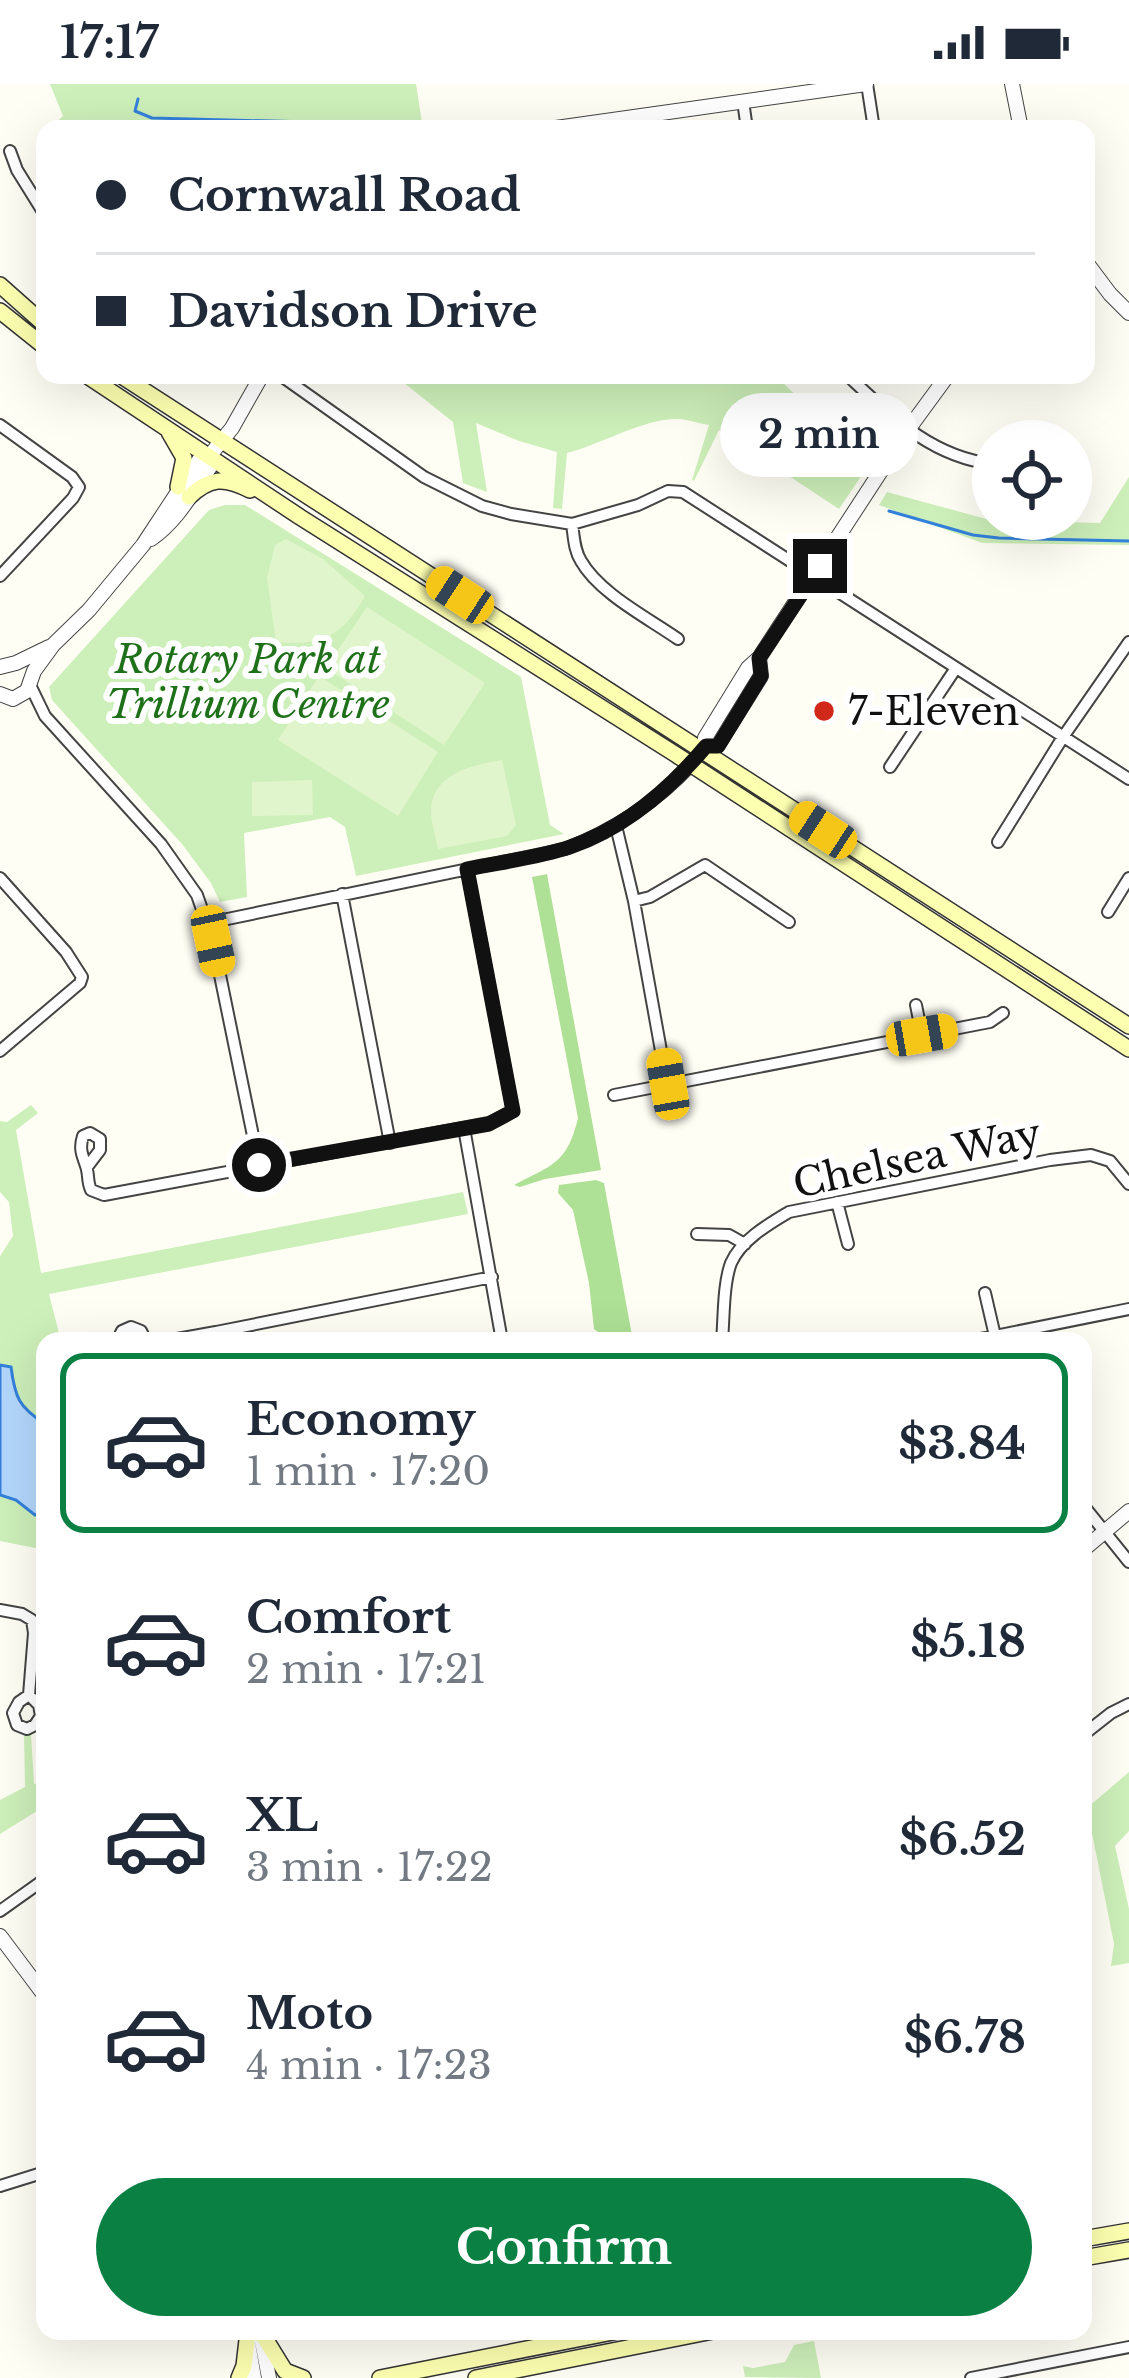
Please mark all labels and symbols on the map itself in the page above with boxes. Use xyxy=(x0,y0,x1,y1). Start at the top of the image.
callout: 2 min xyxy=(721,392,919,476)
route end xyxy=(793,539,847,593)
car xyxy=(420,560,500,630)
park label: Rotary Park at Trillium Centre xyxy=(106,635,390,729)
place label: 7-Eleven xyxy=(848,687,1019,736)
marker: 7-Eleven xyxy=(811,698,837,724)
car xyxy=(783,795,863,865)
car xyxy=(188,902,238,980)
car xyxy=(883,1011,961,1059)
car xyxy=(644,1045,692,1123)
street label: Chelsea Way xyxy=(789,1108,1046,1209)
route start xyxy=(232,1138,286,1192)

